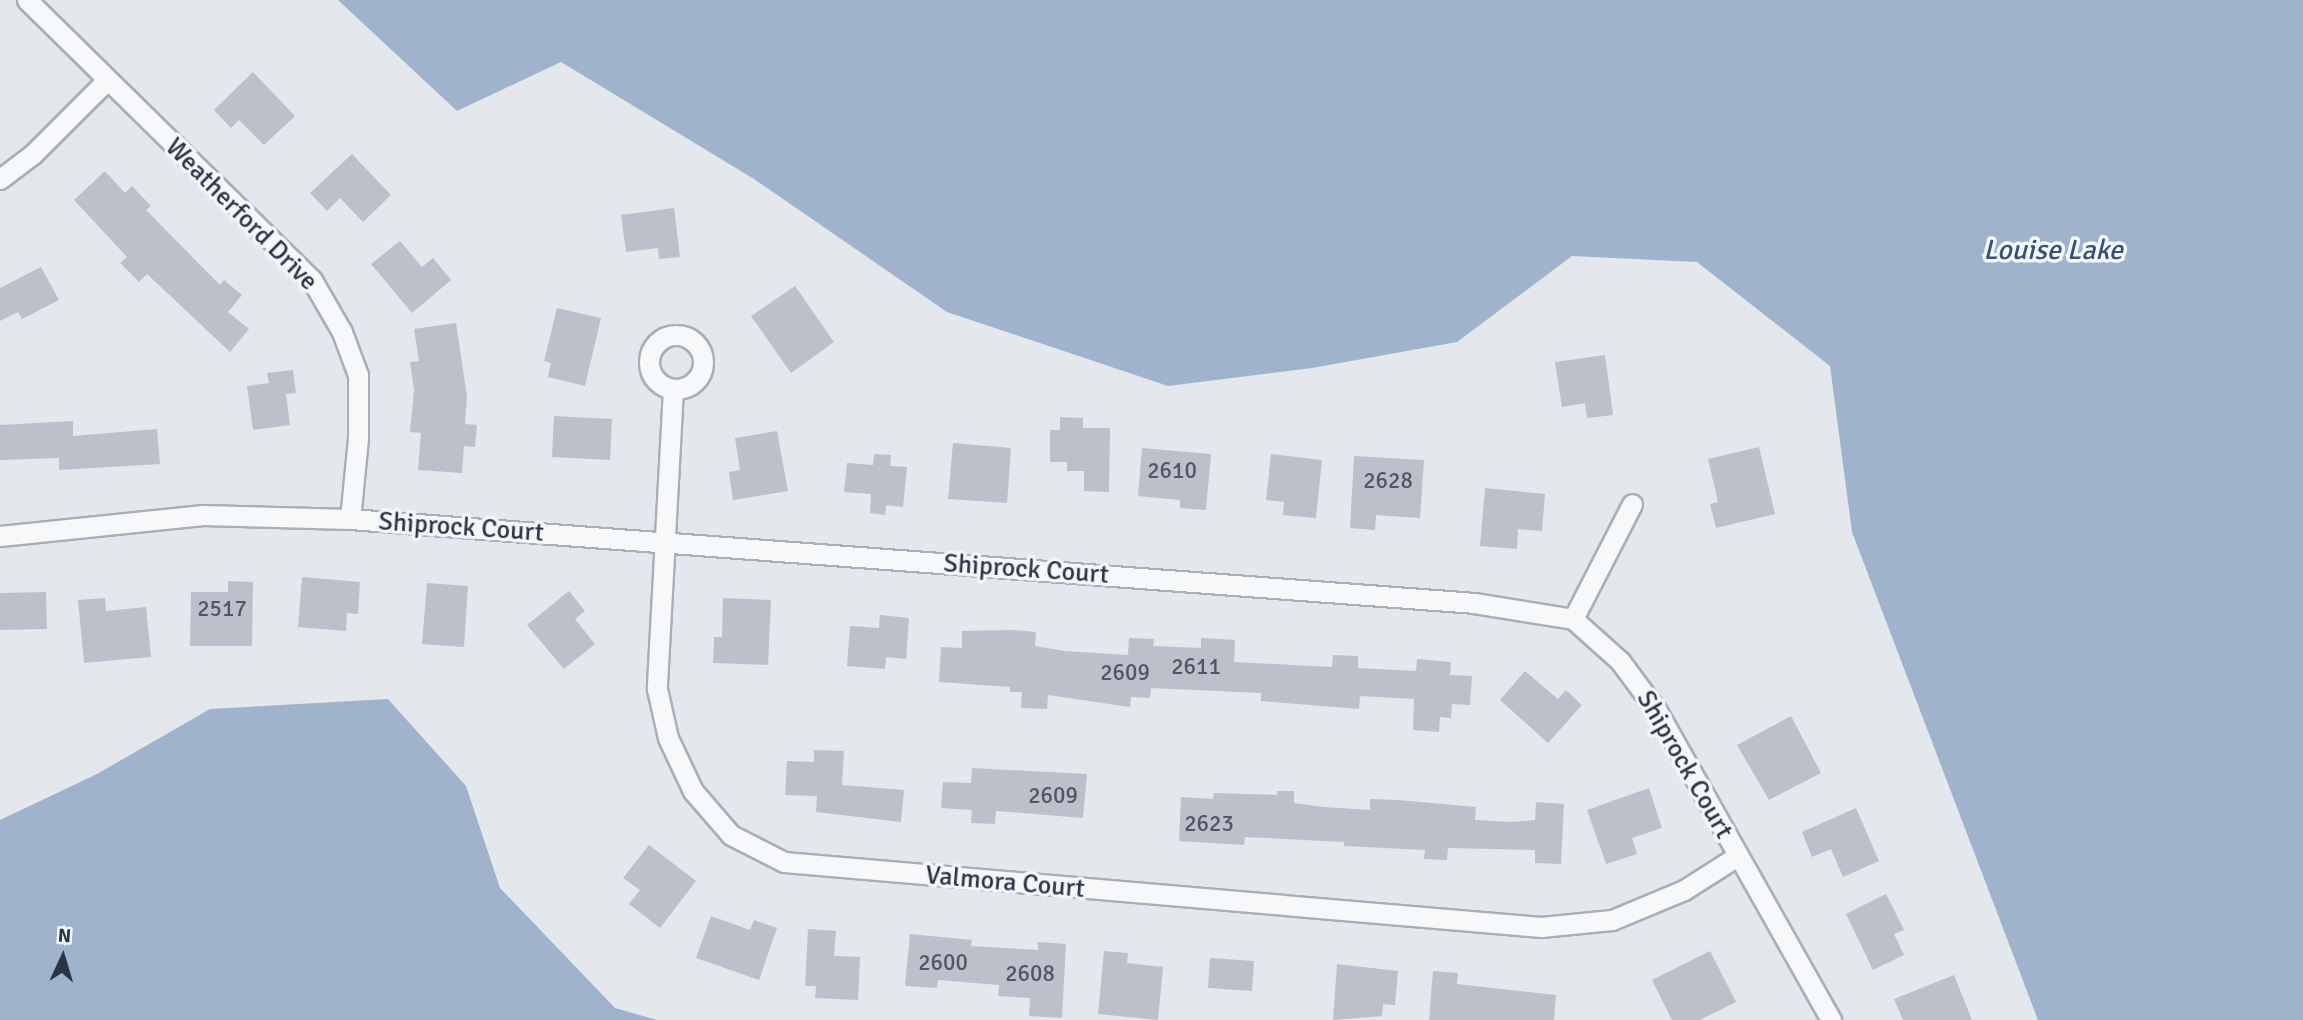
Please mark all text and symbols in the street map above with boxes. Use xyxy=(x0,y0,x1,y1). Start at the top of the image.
street label: Weatherford Drive xyxy=(158,132,324,298)
water label: Louise Lake xyxy=(1983,233,2123,267)
house number: 2610 xyxy=(1147,457,1197,485)
house number: 2628 xyxy=(1363,467,1413,495)
street label: Shiprock Court xyxy=(377,507,545,549)
street label: Shiprock Court xyxy=(942,549,1110,591)
house number: 2517 xyxy=(197,595,247,623)
house number: 2611 xyxy=(1171,653,1221,681)
house number: 2609 xyxy=(1100,659,1150,687)
street label: Shiprock Court xyxy=(1629,686,1739,844)
house number: 2609 xyxy=(1028,782,1078,810)
house number: 2623 xyxy=(1184,810,1234,838)
street label: Valmora Court xyxy=(924,860,1086,906)
north arrow xyxy=(28,922,98,992)
text: N xyxy=(57,924,72,948)
house number: 2600 xyxy=(918,949,968,977)
house number: 2608 xyxy=(1005,960,1055,988)

